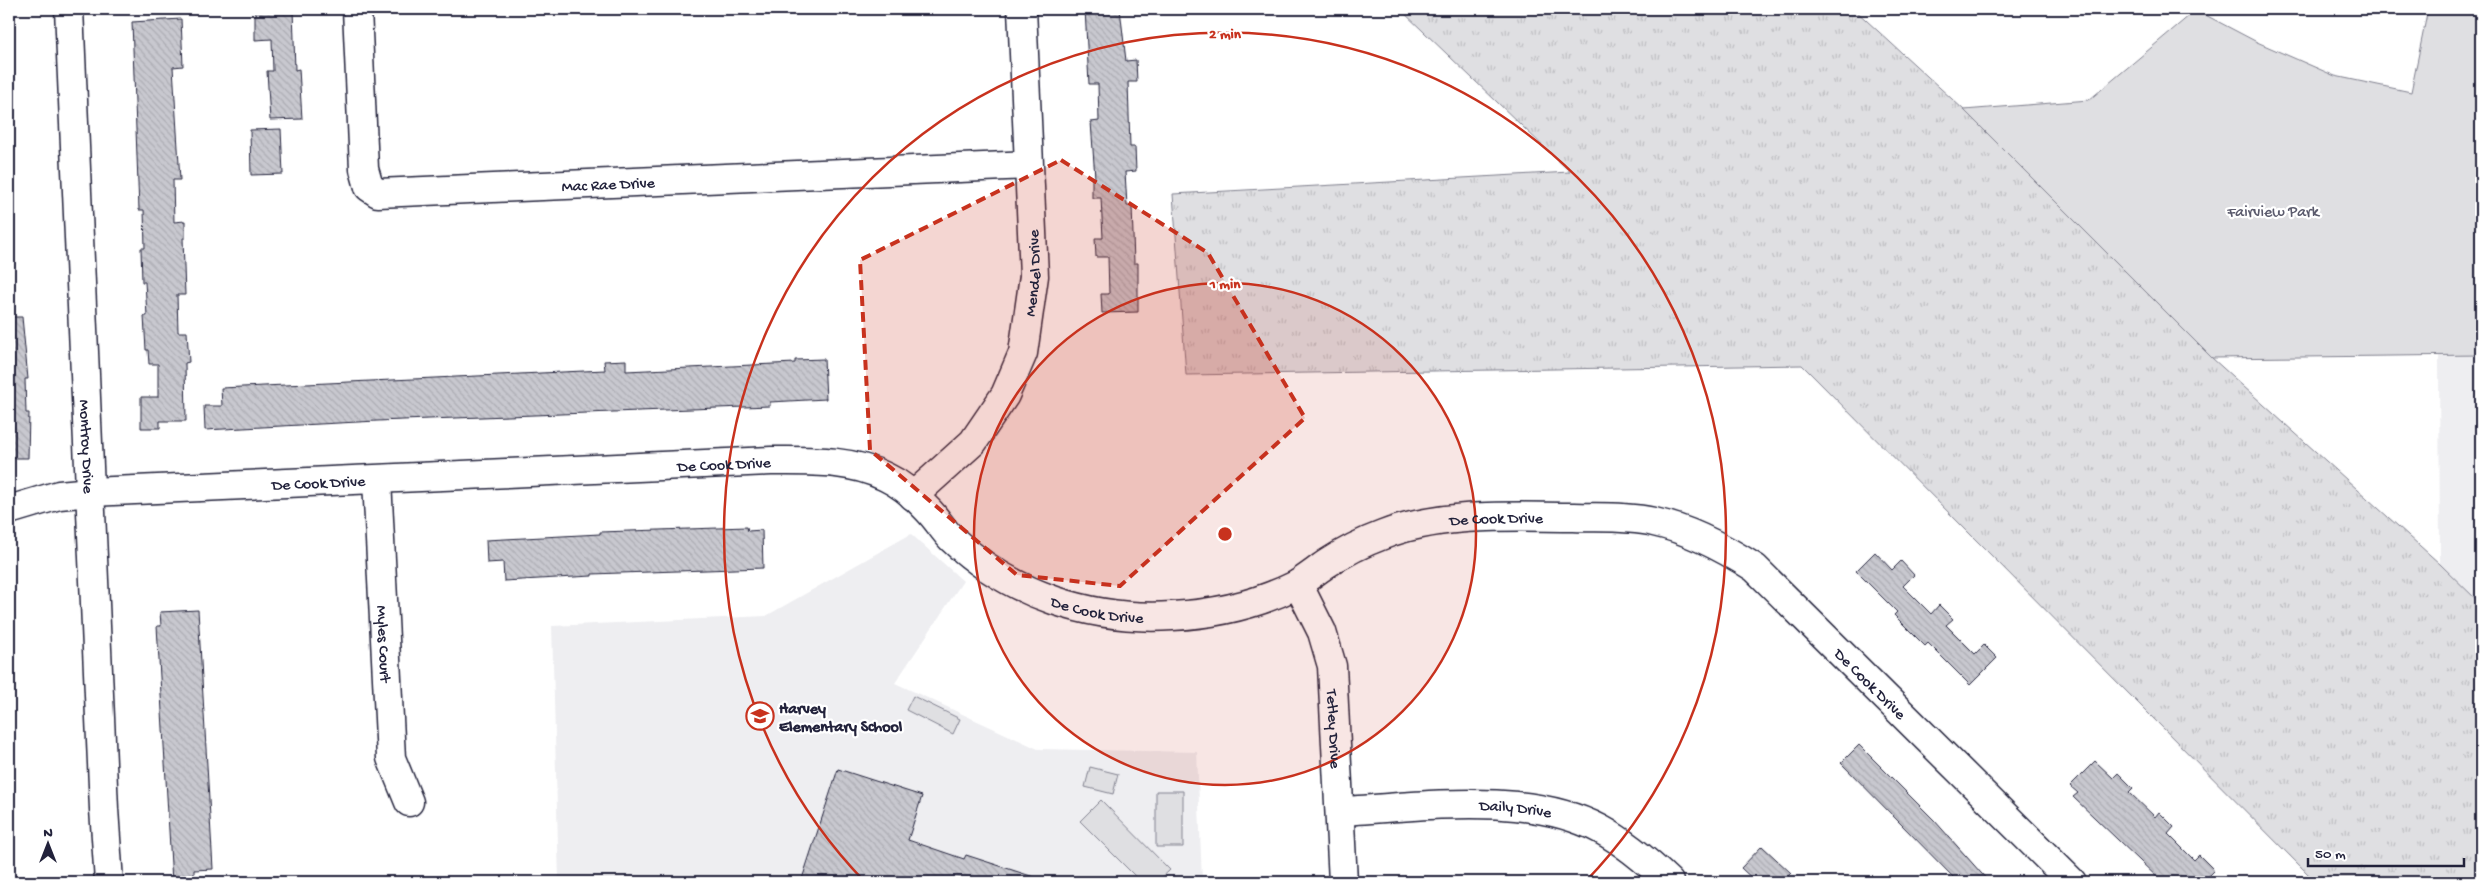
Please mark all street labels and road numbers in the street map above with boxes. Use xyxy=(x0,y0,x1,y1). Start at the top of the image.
street label: Mac Rae Drive xyxy=(561,175,656,198)
street label: Mendel Drive xyxy=(1022,228,1047,318)
street label: Montroy Drive xyxy=(73,399,96,495)
street label: De Cook Drive xyxy=(676,455,772,478)
street label: De Cook Drive xyxy=(270,473,367,497)
street label: De Cook Drive xyxy=(1448,511,1544,533)
street label: De Cook Drive xyxy=(1047,594,1145,630)
street label: Myles Court xyxy=(370,605,393,684)
street label: De Cook Drive xyxy=(1828,645,1909,726)
street label: Tetley Drive xyxy=(1320,688,1343,770)
street label: Daily Drive xyxy=(1478,798,1554,824)

